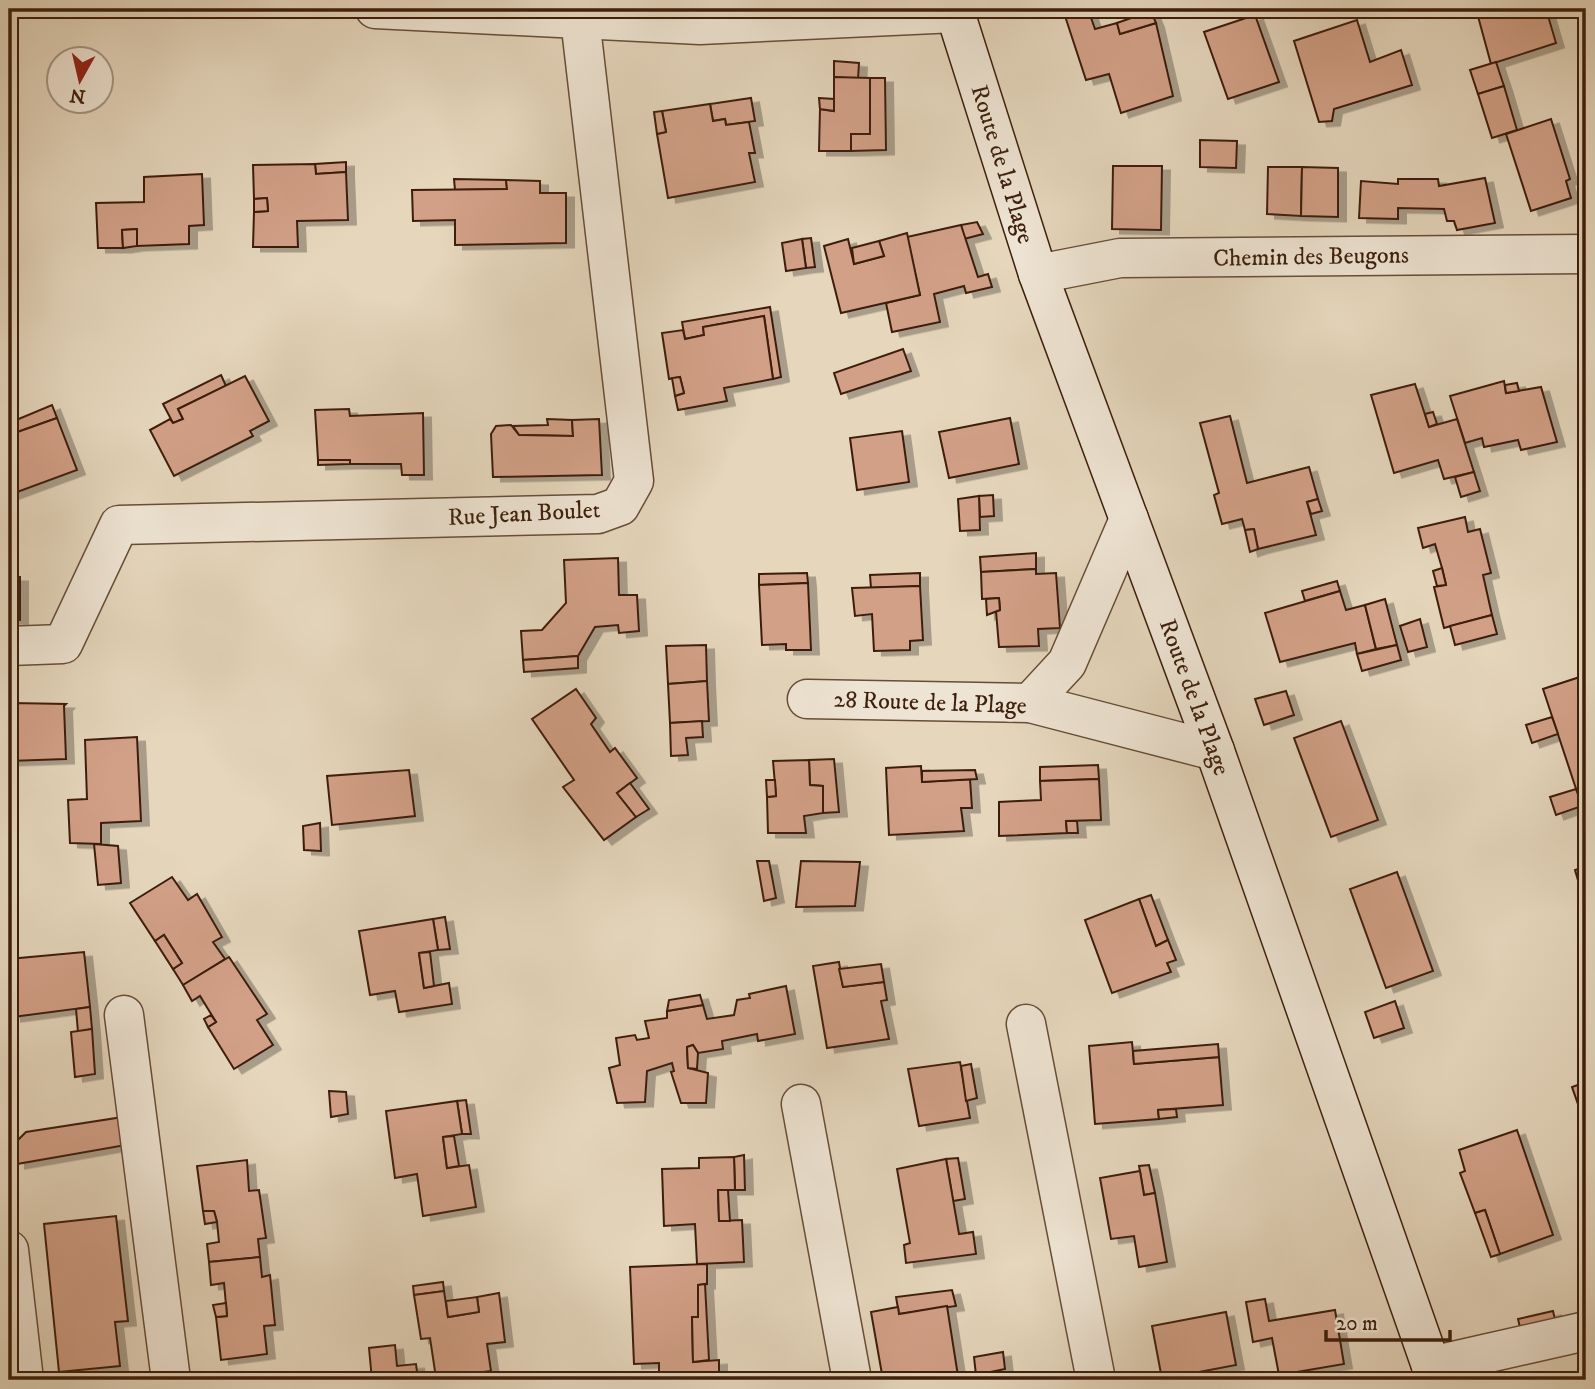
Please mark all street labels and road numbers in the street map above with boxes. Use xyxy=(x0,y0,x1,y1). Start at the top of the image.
street label: Route de la Plage xyxy=(964,81,1040,247)
street label: Chemin des Beugons xyxy=(1213,240,1409,274)
street label: Rue Jean Boulet xyxy=(447,495,601,533)
street label: Route de la Plage xyxy=(1152,615,1236,780)
street label: 28 Route de la Plage xyxy=(833,685,1027,721)

